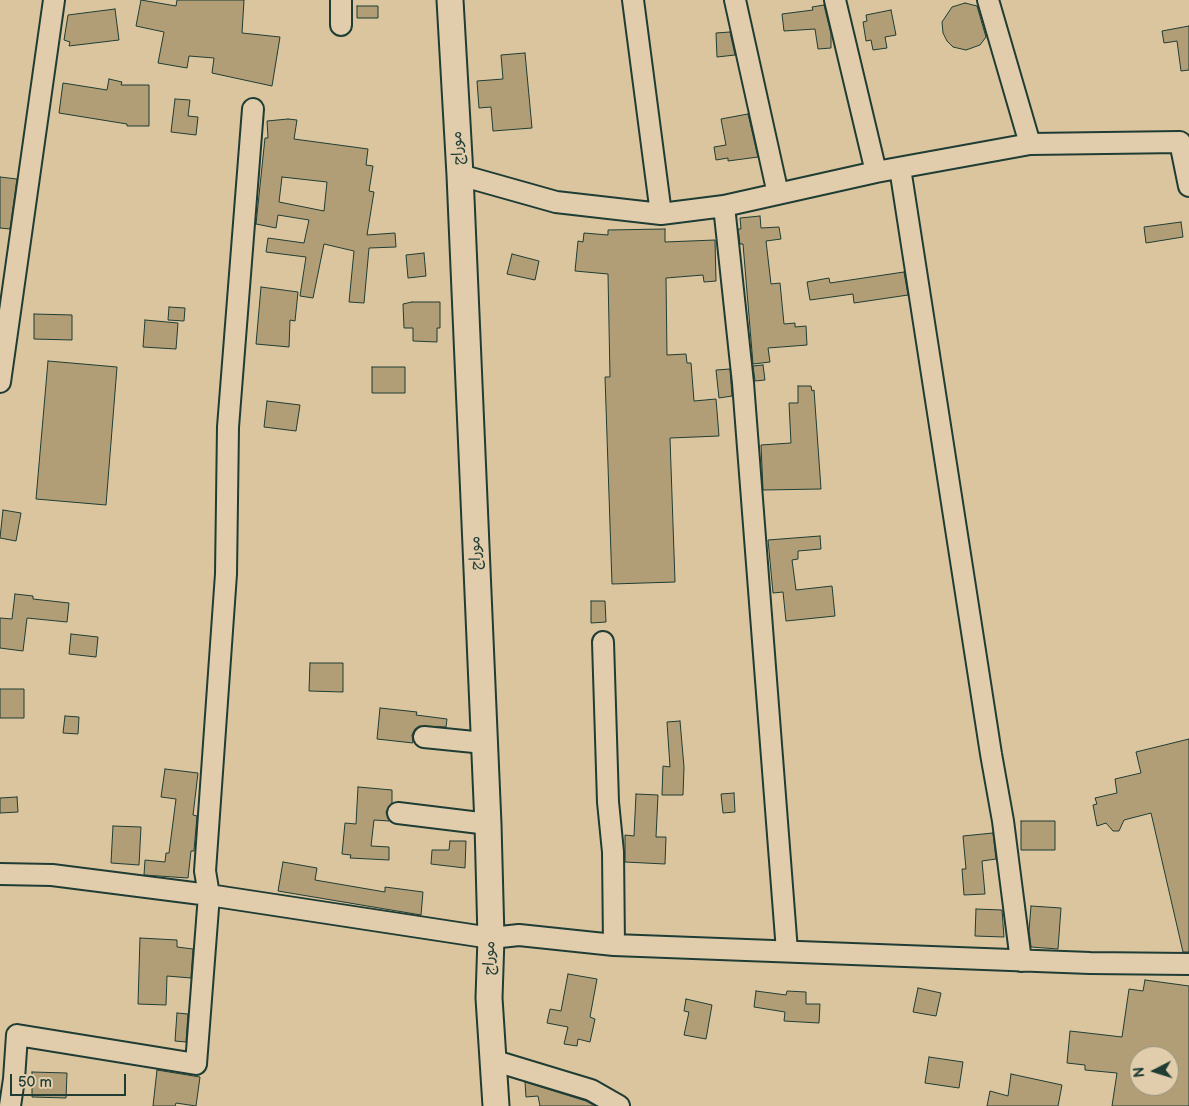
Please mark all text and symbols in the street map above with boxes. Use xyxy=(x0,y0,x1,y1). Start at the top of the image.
street label: موراج xyxy=(448,130,468,166)
street label: موراج xyxy=(466,536,486,570)
street label: موراج xyxy=(480,941,500,975)
north arrow xyxy=(1129,1046,1179,1096)
scale bar xyxy=(12,1064,129,1096)
text: N xyxy=(1131,1066,1148,1078)
text: 50 m xyxy=(18,1073,52,1092)

